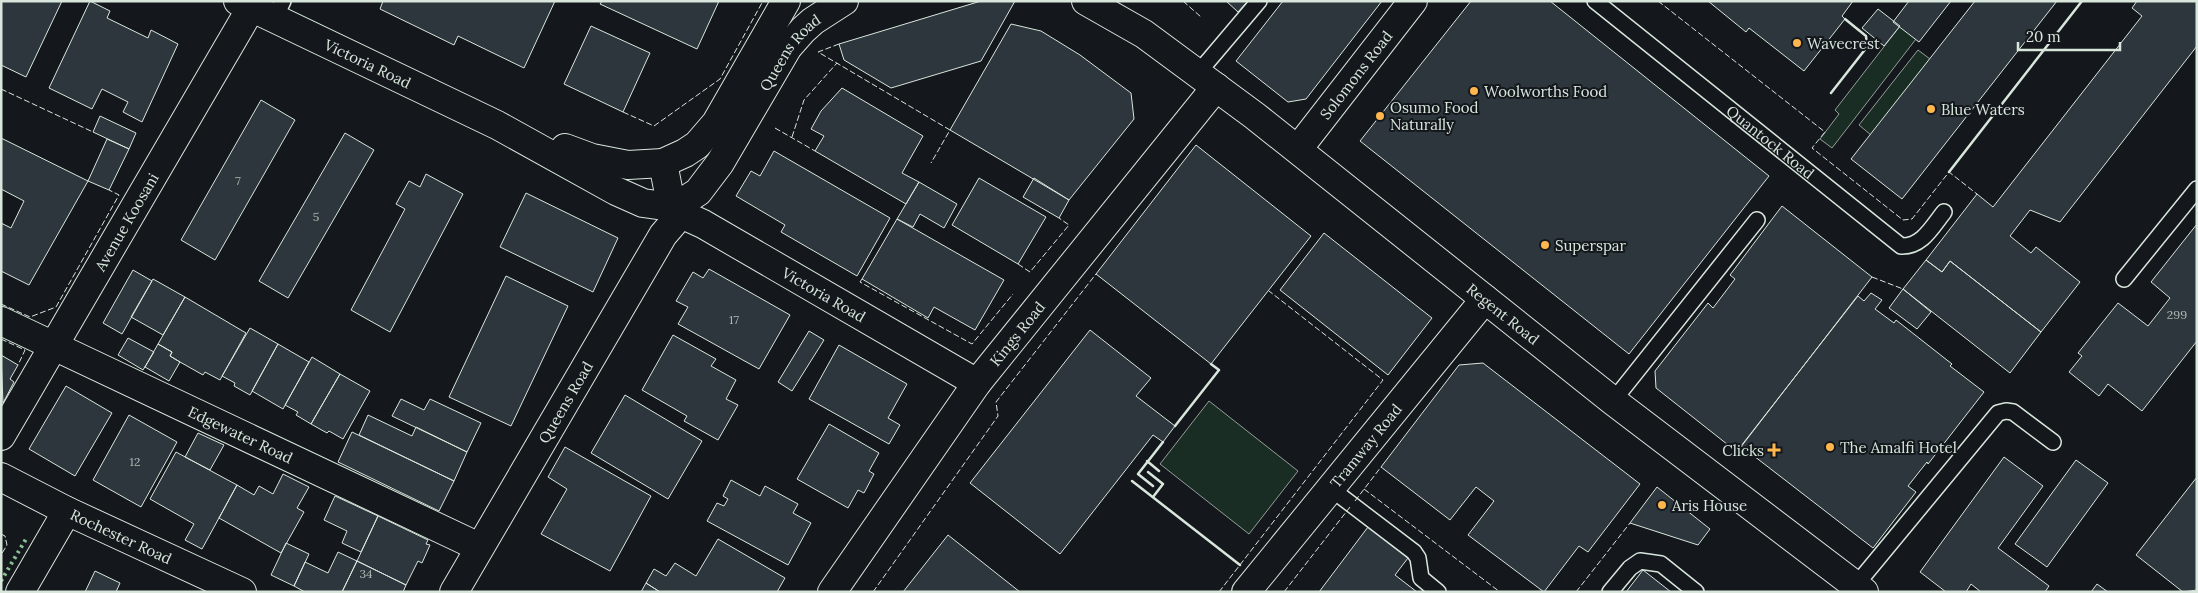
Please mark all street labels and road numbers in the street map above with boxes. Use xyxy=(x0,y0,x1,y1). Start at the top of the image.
street label: Queens Road xyxy=(755,9,824,94)
street label: Solomons Road xyxy=(1315,27,1396,123)
street label: Victoria Road xyxy=(321,34,414,92)
street label: Quantock Road xyxy=(1723,101,1818,183)
street label: Avenue Koosani xyxy=(89,169,162,275)
street label: Victoria Road xyxy=(778,262,869,326)
street label: Regent Road xyxy=(1463,279,1543,348)
street label: Kings Road xyxy=(985,297,1049,370)
street label: Queens Road xyxy=(534,358,597,447)
street label: Tramway Road xyxy=(1326,400,1405,491)
street label: Edgewater Road xyxy=(185,401,296,467)
street label: Rochester Road xyxy=(68,504,175,568)

